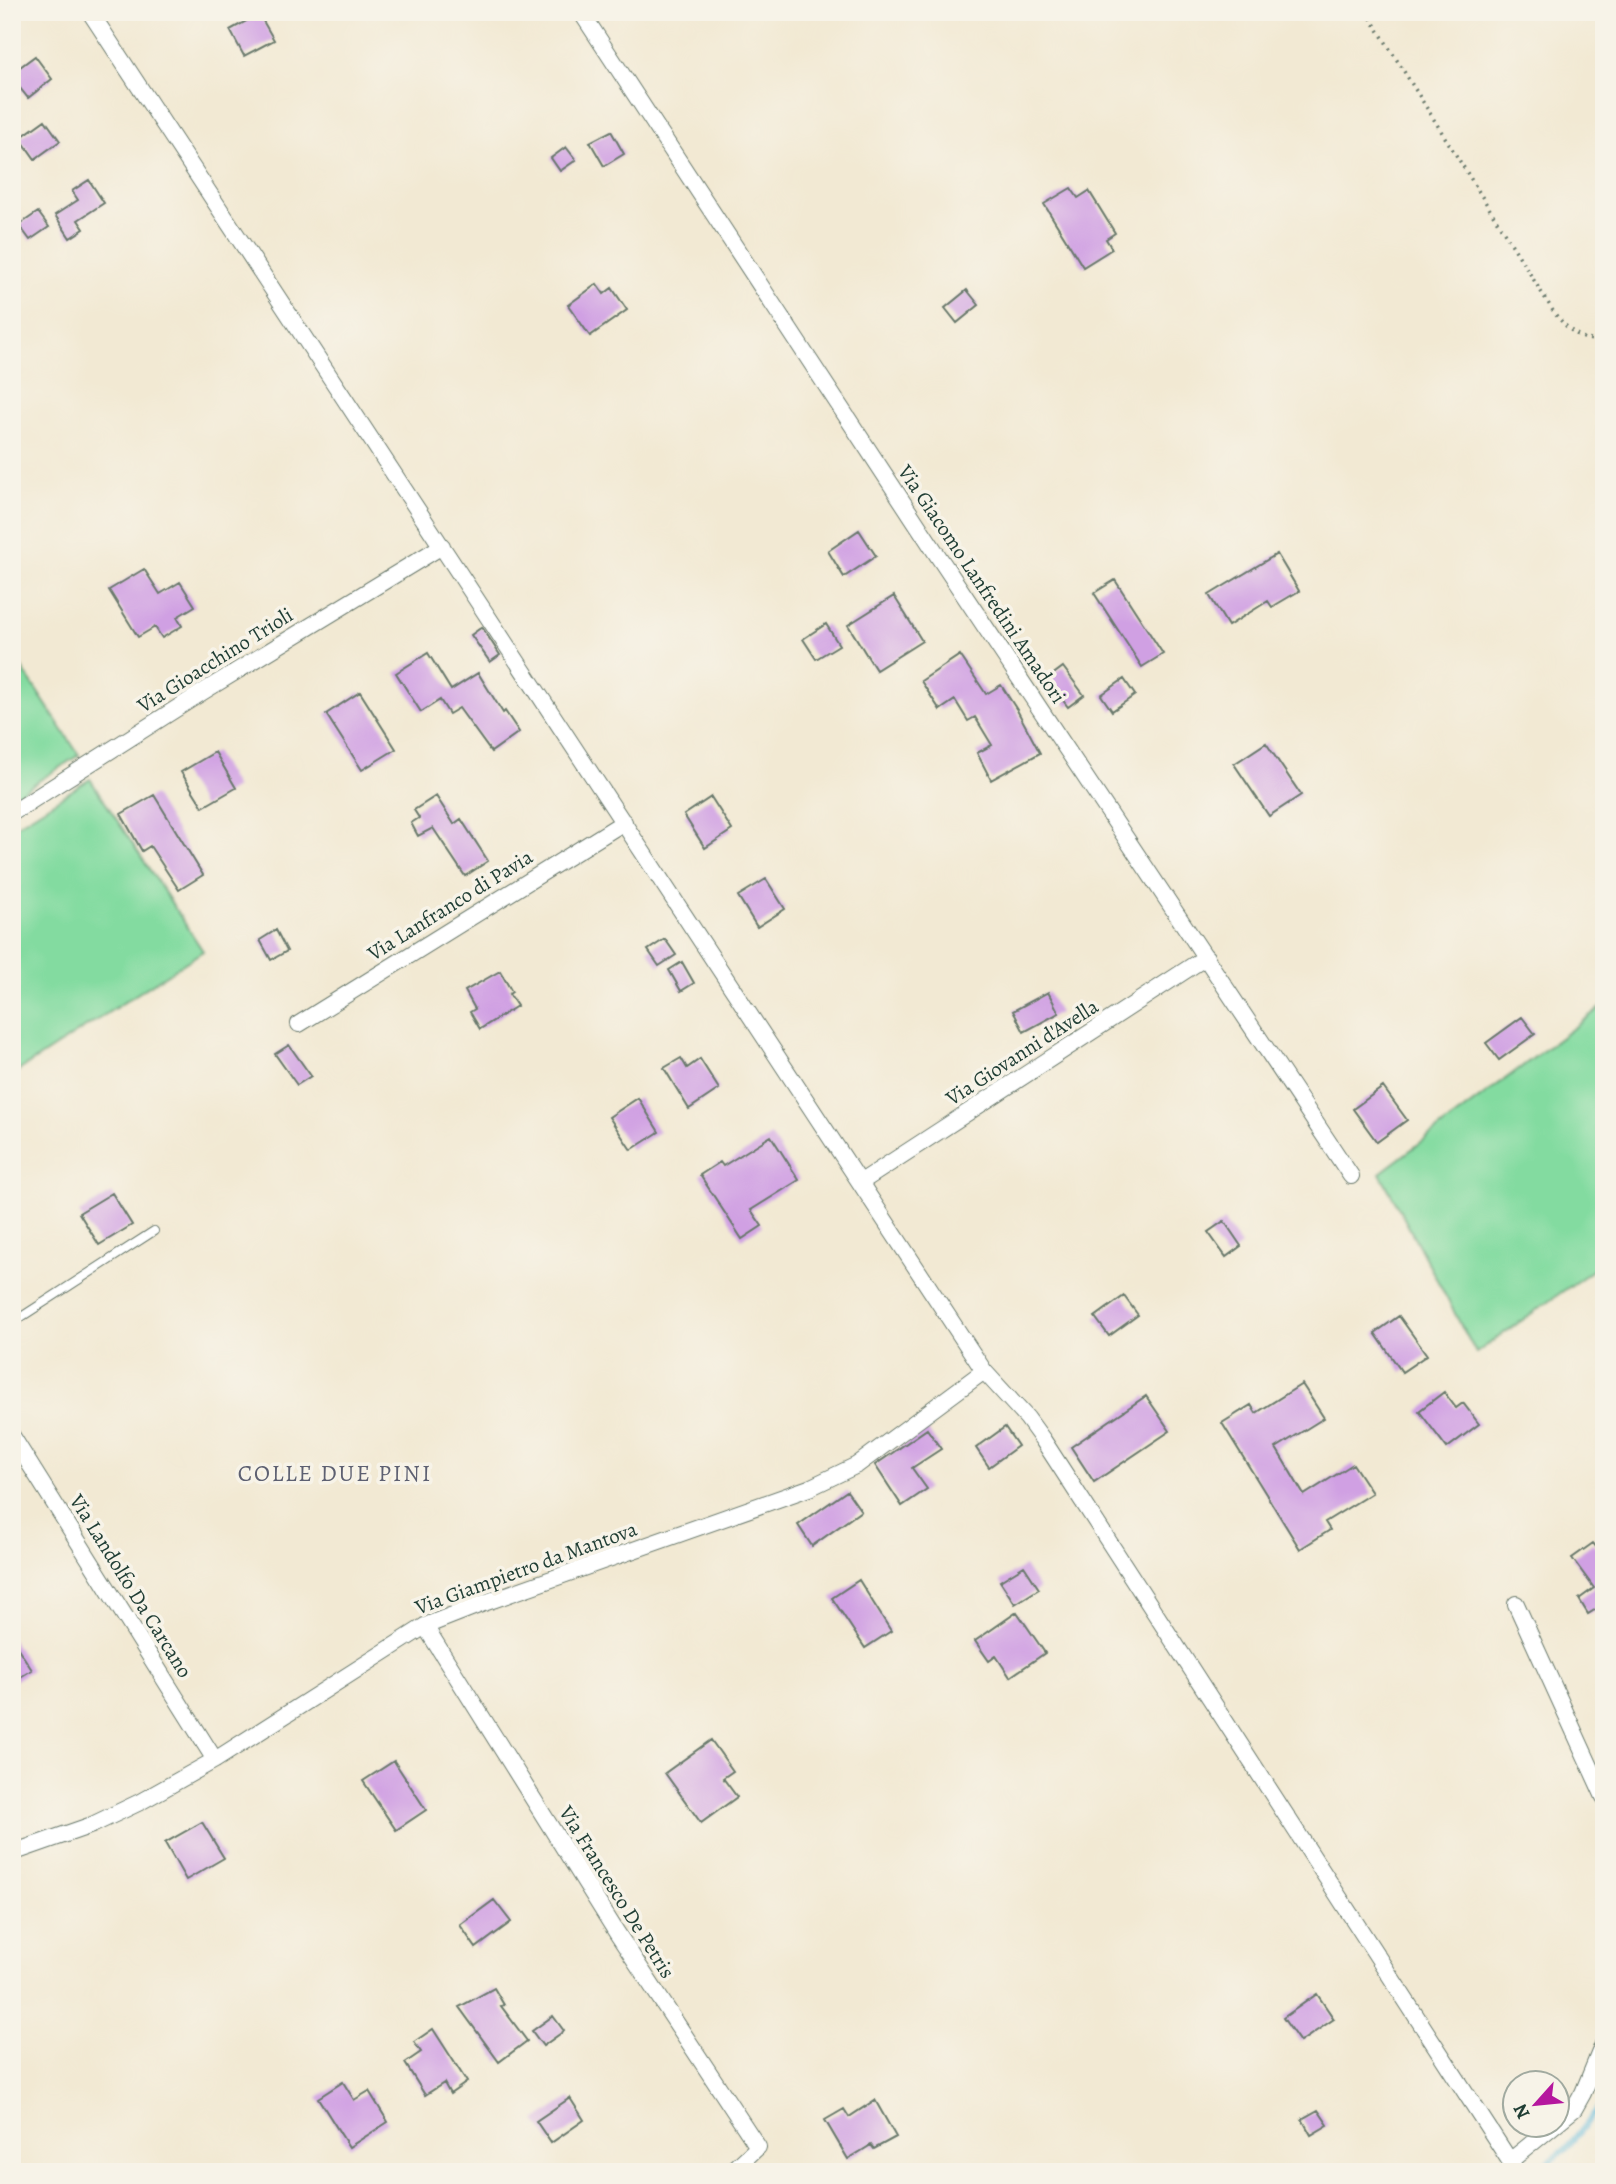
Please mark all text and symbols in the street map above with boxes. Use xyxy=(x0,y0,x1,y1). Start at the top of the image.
street label: Via Giacomo Lanfredini Amadori xyxy=(891,458,1072,709)
street label: Via Gioacchino Trioli xyxy=(131,601,298,720)
street label: Via Lanfranco di Pavia xyxy=(361,843,538,968)
street label: Via Giovanni d'Avella xyxy=(940,992,1104,1112)
district label: COLLE DUE PINI xyxy=(238,1458,432,1489)
street label: Via Landolfo Da Carcano xyxy=(62,1488,199,1683)
street label: Via Giampietro da Mantova xyxy=(410,1515,641,1622)
street label: Via Francesco De Petris xyxy=(552,1800,682,1984)
north arrow xyxy=(1500,2068,1570,2138)
text: N xyxy=(1507,2099,1536,2123)

